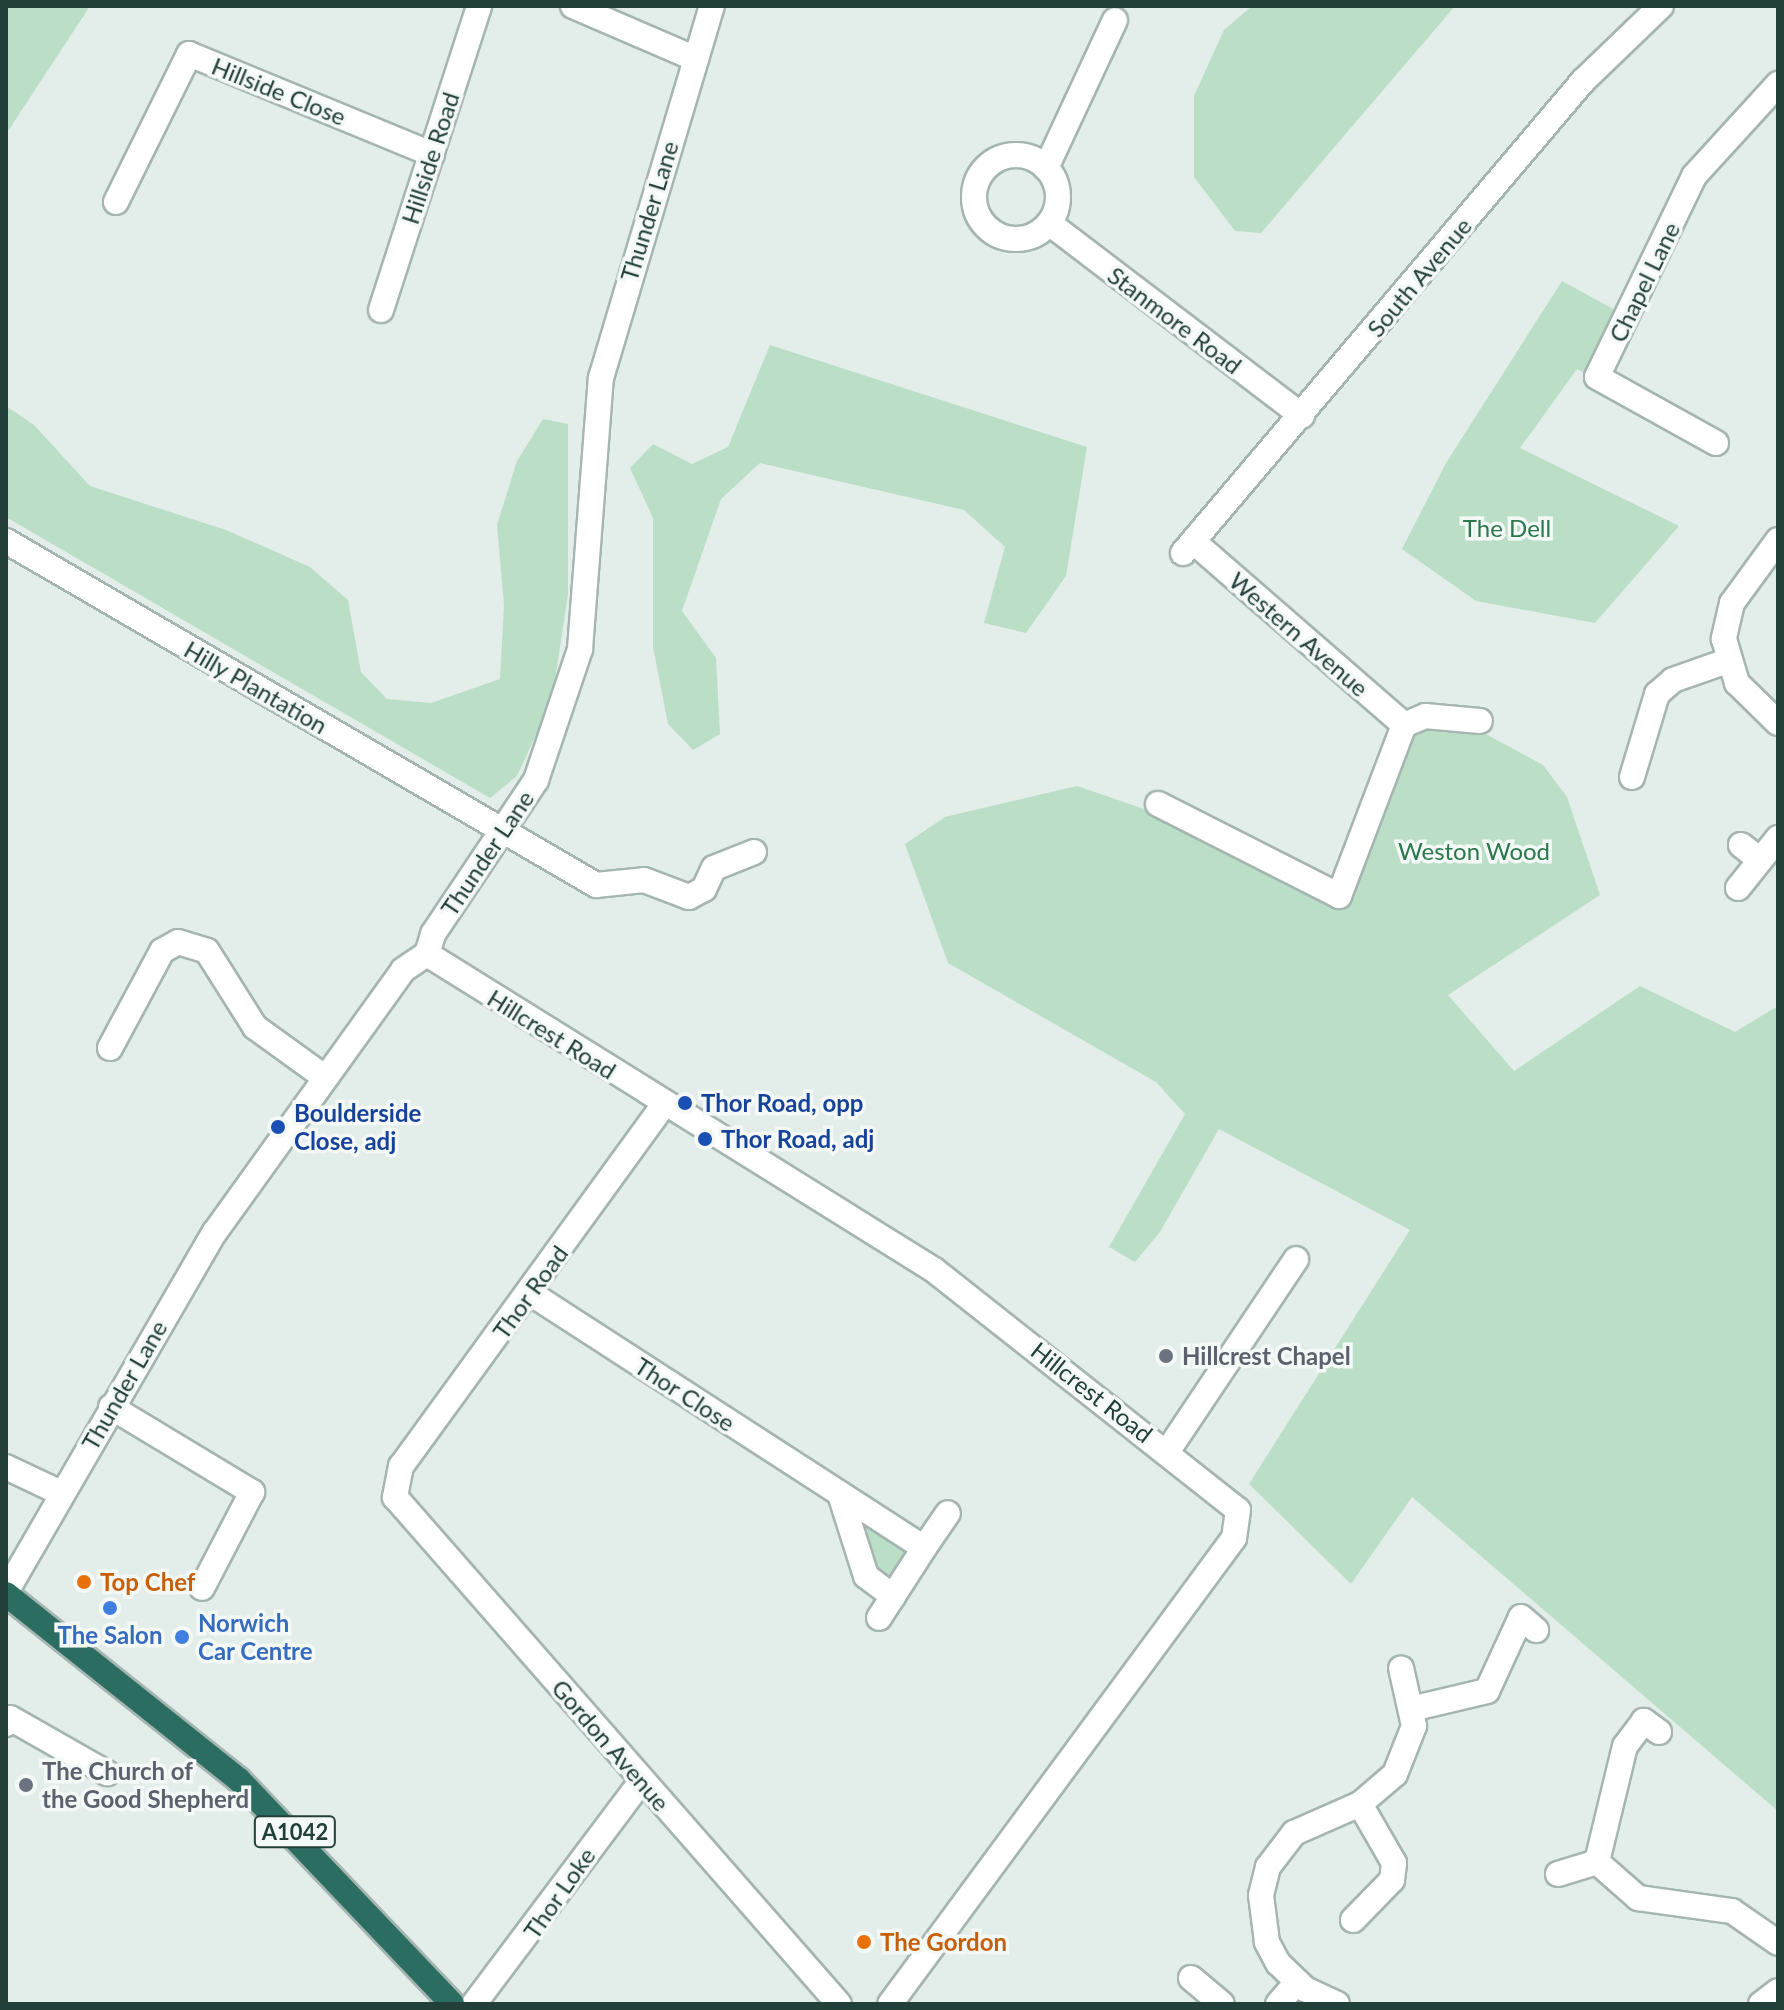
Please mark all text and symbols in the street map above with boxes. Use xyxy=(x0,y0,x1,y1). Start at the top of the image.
street label: Hillside Close xyxy=(208,51,350,131)
street label: Hillside Road xyxy=(395,88,465,228)
street label: Thunder Lane xyxy=(614,137,684,285)
street label: South Avenue xyxy=(1361,211,1477,343)
street label: Chapel Lane xyxy=(1603,217,1685,347)
street label: Stanmore Road xyxy=(1102,260,1248,380)
park label: The Dell xyxy=(1463,514,1551,542)
street label: Western Avenue xyxy=(1223,566,1375,702)
street label: Hilly Plantation xyxy=(179,634,333,740)
street label: Thunder Lane xyxy=(434,785,540,921)
park label: Weston Wood xyxy=(1398,837,1550,865)
street label: Hillcrest Road xyxy=(482,983,622,1085)
place label: Thor Road, opp xyxy=(701,1089,864,1117)
marker: Thor Road, opp xyxy=(676,1094,694,1112)
place label: Boulderside Close, adj xyxy=(294,1099,421,1155)
marker: Boulderside Close, adj xyxy=(269,1118,287,1136)
place label: Thor Road, adj xyxy=(721,1125,875,1153)
marker: Thor Road, adj xyxy=(696,1130,714,1148)
street label: Thor Road xyxy=(486,1239,574,1345)
street label: Thunder Lane xyxy=(75,1315,173,1455)
street label: Hillcrest Road xyxy=(1026,1336,1158,1448)
place label: Hillcrest Chapel xyxy=(1182,1342,1351,1370)
marker: Hillcrest Chapel xyxy=(1157,1347,1175,1365)
street label: Thor Close xyxy=(629,1351,741,1437)
place label: Top Chef xyxy=(100,1568,195,1596)
marker: Top Chef xyxy=(75,1573,93,1591)
marker: The Salon xyxy=(101,1599,119,1617)
place label: Norwich Car Centre xyxy=(198,1609,313,1665)
place label: The Salon xyxy=(58,1621,162,1649)
marker: Norwich Car Centre xyxy=(173,1628,191,1646)
street label: Gordon Avenue xyxy=(546,1673,676,1817)
place label: The Church of the Good Shepherd xyxy=(42,1757,249,1813)
marker: The Church of the Good Shepherd xyxy=(17,1776,35,1794)
road number: A1042 xyxy=(253,1814,337,1850)
street label: Thor Loke xyxy=(517,1842,601,1944)
place label: The Gordon xyxy=(880,1928,1007,1956)
marker: The Gordon xyxy=(855,1933,873,1951)

